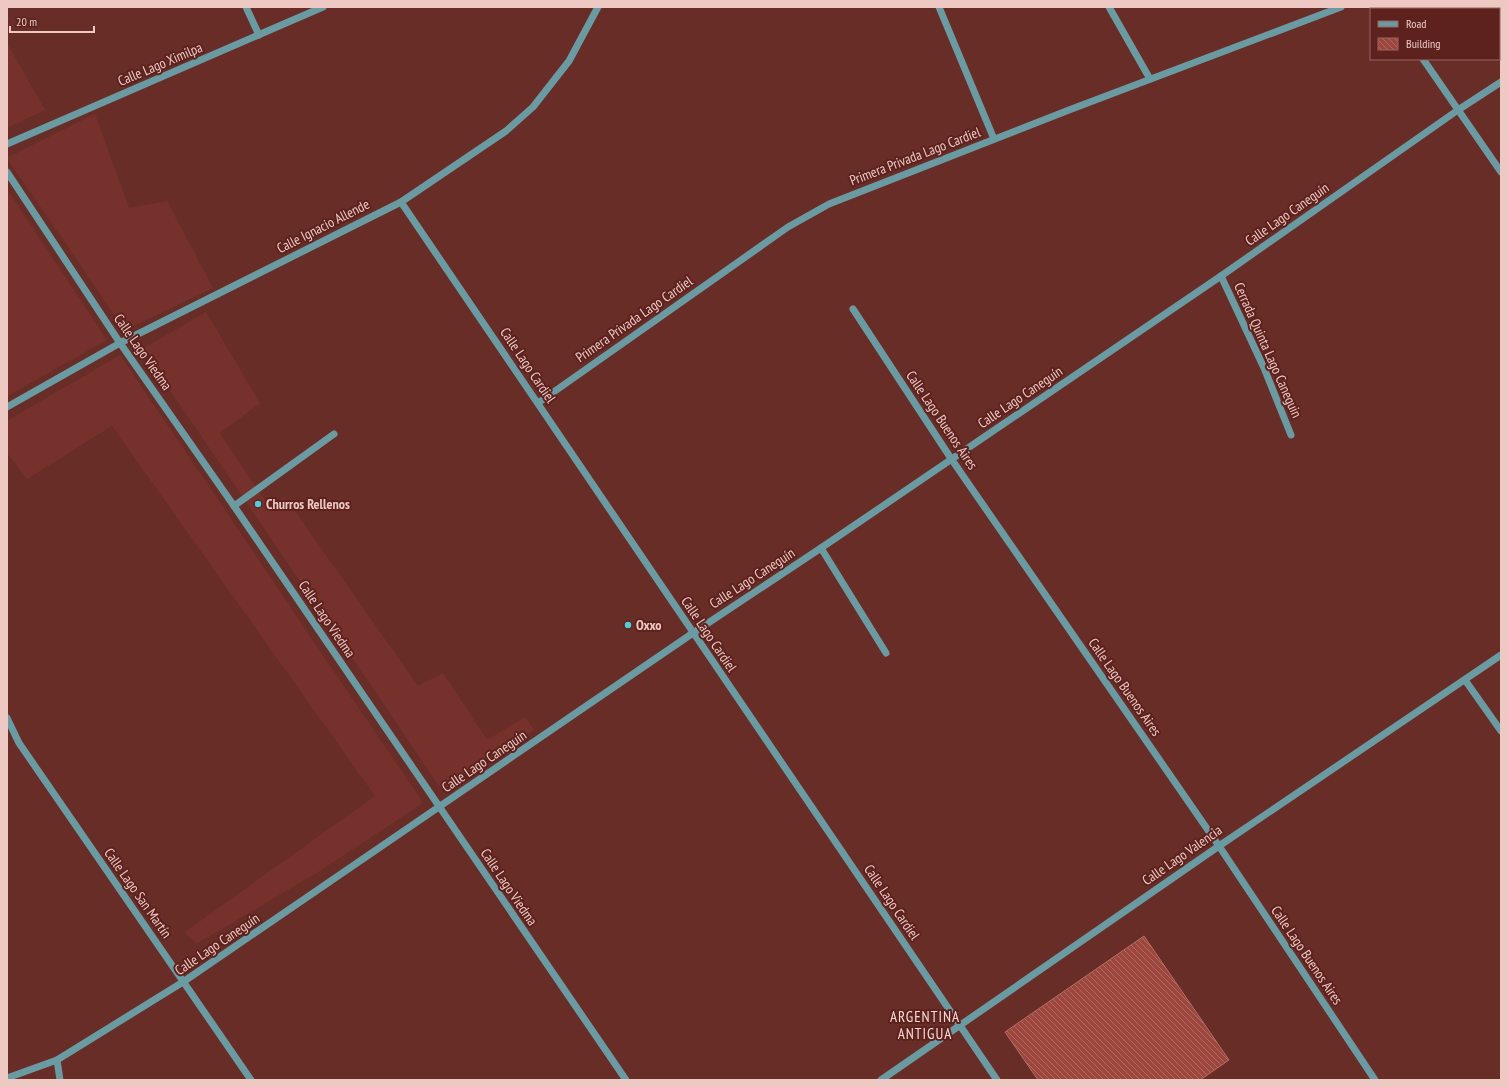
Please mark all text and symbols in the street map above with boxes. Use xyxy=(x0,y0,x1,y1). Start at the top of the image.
scale bar xyxy=(10,8,94,34)
legend xyxy=(1370,8,1500,60)
text: 20 m xyxy=(16,14,37,29)
text: Road xyxy=(1406,16,1426,31)
text: Building xyxy=(1406,36,1441,51)
street label: Calle Lago Ximilpa xyxy=(115,38,205,90)
street label: Primera Privada Lago Cardiel xyxy=(847,122,984,189)
street label: Calle Lago Caneguín xyxy=(1242,178,1332,250)
street label: Calle Ignacio Allende xyxy=(274,195,373,257)
street label: Primera Privada Lago Cardiel xyxy=(572,271,697,366)
street label: Cerrada Quinta Lago Caneguin xyxy=(1230,280,1306,420)
street label: Calle Lago Viedma xyxy=(110,310,176,394)
street label: Calle Lago Cardiel xyxy=(496,324,560,407)
street label: Calle Lago Caneguín xyxy=(974,362,1066,432)
street label: Calle Lago Buenos Aires xyxy=(902,367,982,473)
place label: Churros Rellenos xyxy=(266,495,350,513)
marker: Churros Rellenos xyxy=(253,499,263,509)
street label: Calle Lago Caneguín xyxy=(706,544,798,612)
street label: Calle Lago Viedma xyxy=(295,577,359,661)
street label: Calle Lago Cardiel xyxy=(677,593,741,676)
place label: Oxxo xyxy=(636,616,662,634)
marker: Oxxo xyxy=(623,620,633,630)
street label: Calle Lago Buenos Aires xyxy=(1085,635,1166,740)
street label: Calle Lago Caneguín xyxy=(438,726,530,796)
street label: Calle Lago Valencia xyxy=(1139,821,1225,889)
street label: Calle Lago San Martín xyxy=(100,844,176,942)
street label: Calle Lago Viedma xyxy=(477,845,541,929)
street label: Calle Lago Cardiel xyxy=(860,861,924,944)
street label: Calle Lago Buenos Aires xyxy=(1267,902,1347,1008)
street label: Calle Lago Caneguín xyxy=(171,909,263,979)
district label: ARGENTINA ANTIGUA xyxy=(890,1007,960,1043)

